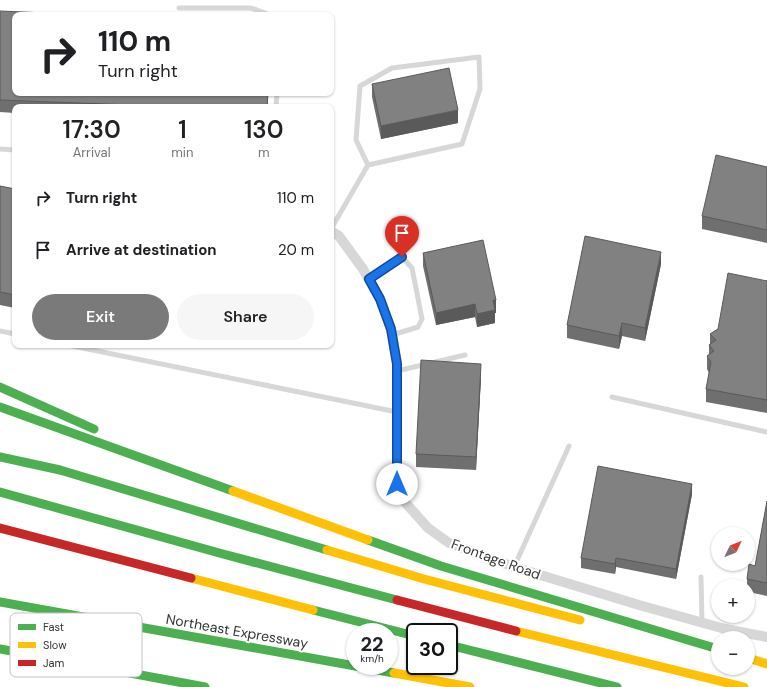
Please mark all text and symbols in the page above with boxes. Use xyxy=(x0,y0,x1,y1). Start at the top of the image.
text: 110 m xyxy=(98,23,171,60)
icon: right xyxy=(32,28,84,80)
text: Turn right xyxy=(98,59,178,83)
text: 17:30 xyxy=(63,114,121,145)
text: 1 xyxy=(178,114,186,145)
text: 130 xyxy=(244,114,283,145)
text: Arrival xyxy=(73,144,111,161)
text: min xyxy=(171,144,193,161)
text: m xyxy=(258,144,269,161)
icon: right xyxy=(32,187,54,209)
text: Turn right xyxy=(66,188,137,208)
text: 110 m xyxy=(277,188,314,208)
pin xyxy=(385,216,419,257)
icon: arrive xyxy=(391,222,413,244)
icon: arrive xyxy=(32,239,54,261)
text: Arrive at destination xyxy=(66,240,217,260)
text: 20 m xyxy=(278,240,314,260)
button: Exit xyxy=(32,294,169,340)
button: Share xyxy=(177,294,314,340)
position arrow xyxy=(376,463,418,505)
north arrow xyxy=(711,527,755,571)
map controls xyxy=(711,527,755,675)
street label: Frontage Road xyxy=(449,535,543,583)
button: + xyxy=(711,579,755,623)
street label: Northeast Expressway xyxy=(164,610,310,652)
legend xyxy=(10,613,142,677)
text: Fast xyxy=(43,620,64,634)
speed limit sign: 30 xyxy=(406,623,458,675)
text: 22 xyxy=(360,631,384,657)
button: − xyxy=(711,631,755,675)
text: Slow xyxy=(43,638,67,652)
text: km/h xyxy=(360,652,384,665)
text: Jam xyxy=(43,656,64,670)

